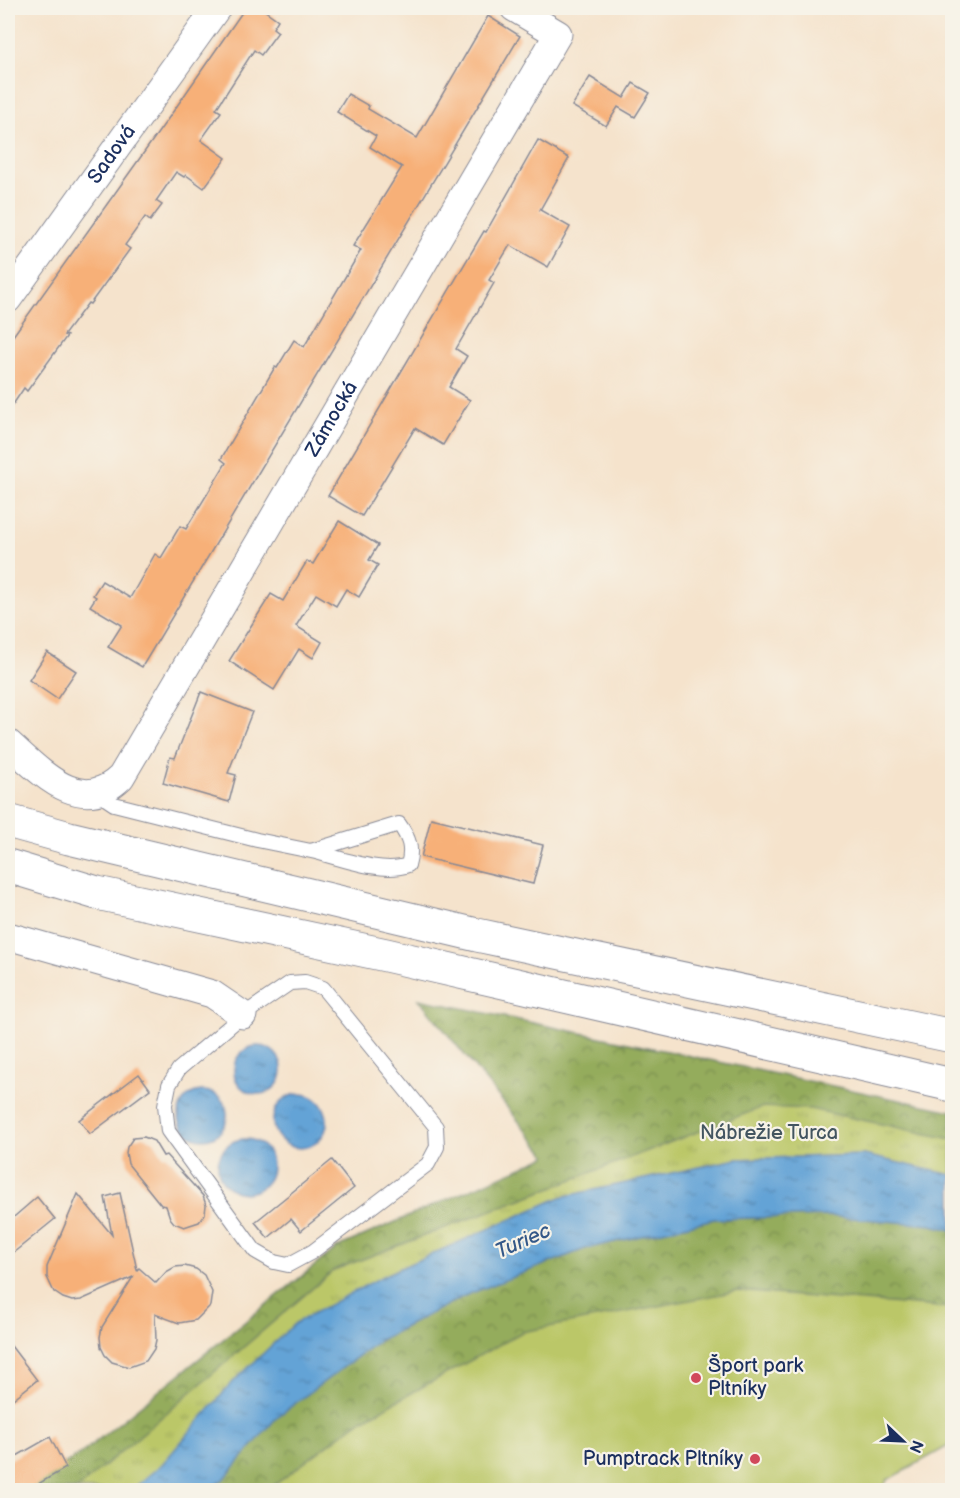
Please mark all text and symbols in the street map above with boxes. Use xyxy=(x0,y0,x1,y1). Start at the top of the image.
street label: Sadová xyxy=(83,120,141,189)
street label: Zámocká xyxy=(300,377,363,462)
park label: Nábrežie Turca xyxy=(700,1121,838,1145)
water label: Turiec xyxy=(492,1218,554,1264)
place label: Šport park Pltníky xyxy=(708,1353,803,1401)
marker: Šport park Pltníky xyxy=(689,1371,703,1385)
north arrow xyxy=(873,1411,933,1471)
text: N xyxy=(904,1437,927,1456)
place label: Pumptrack Pltníky xyxy=(583,1447,743,1471)
marker: Pumptrack Pltníky xyxy=(748,1452,762,1466)

